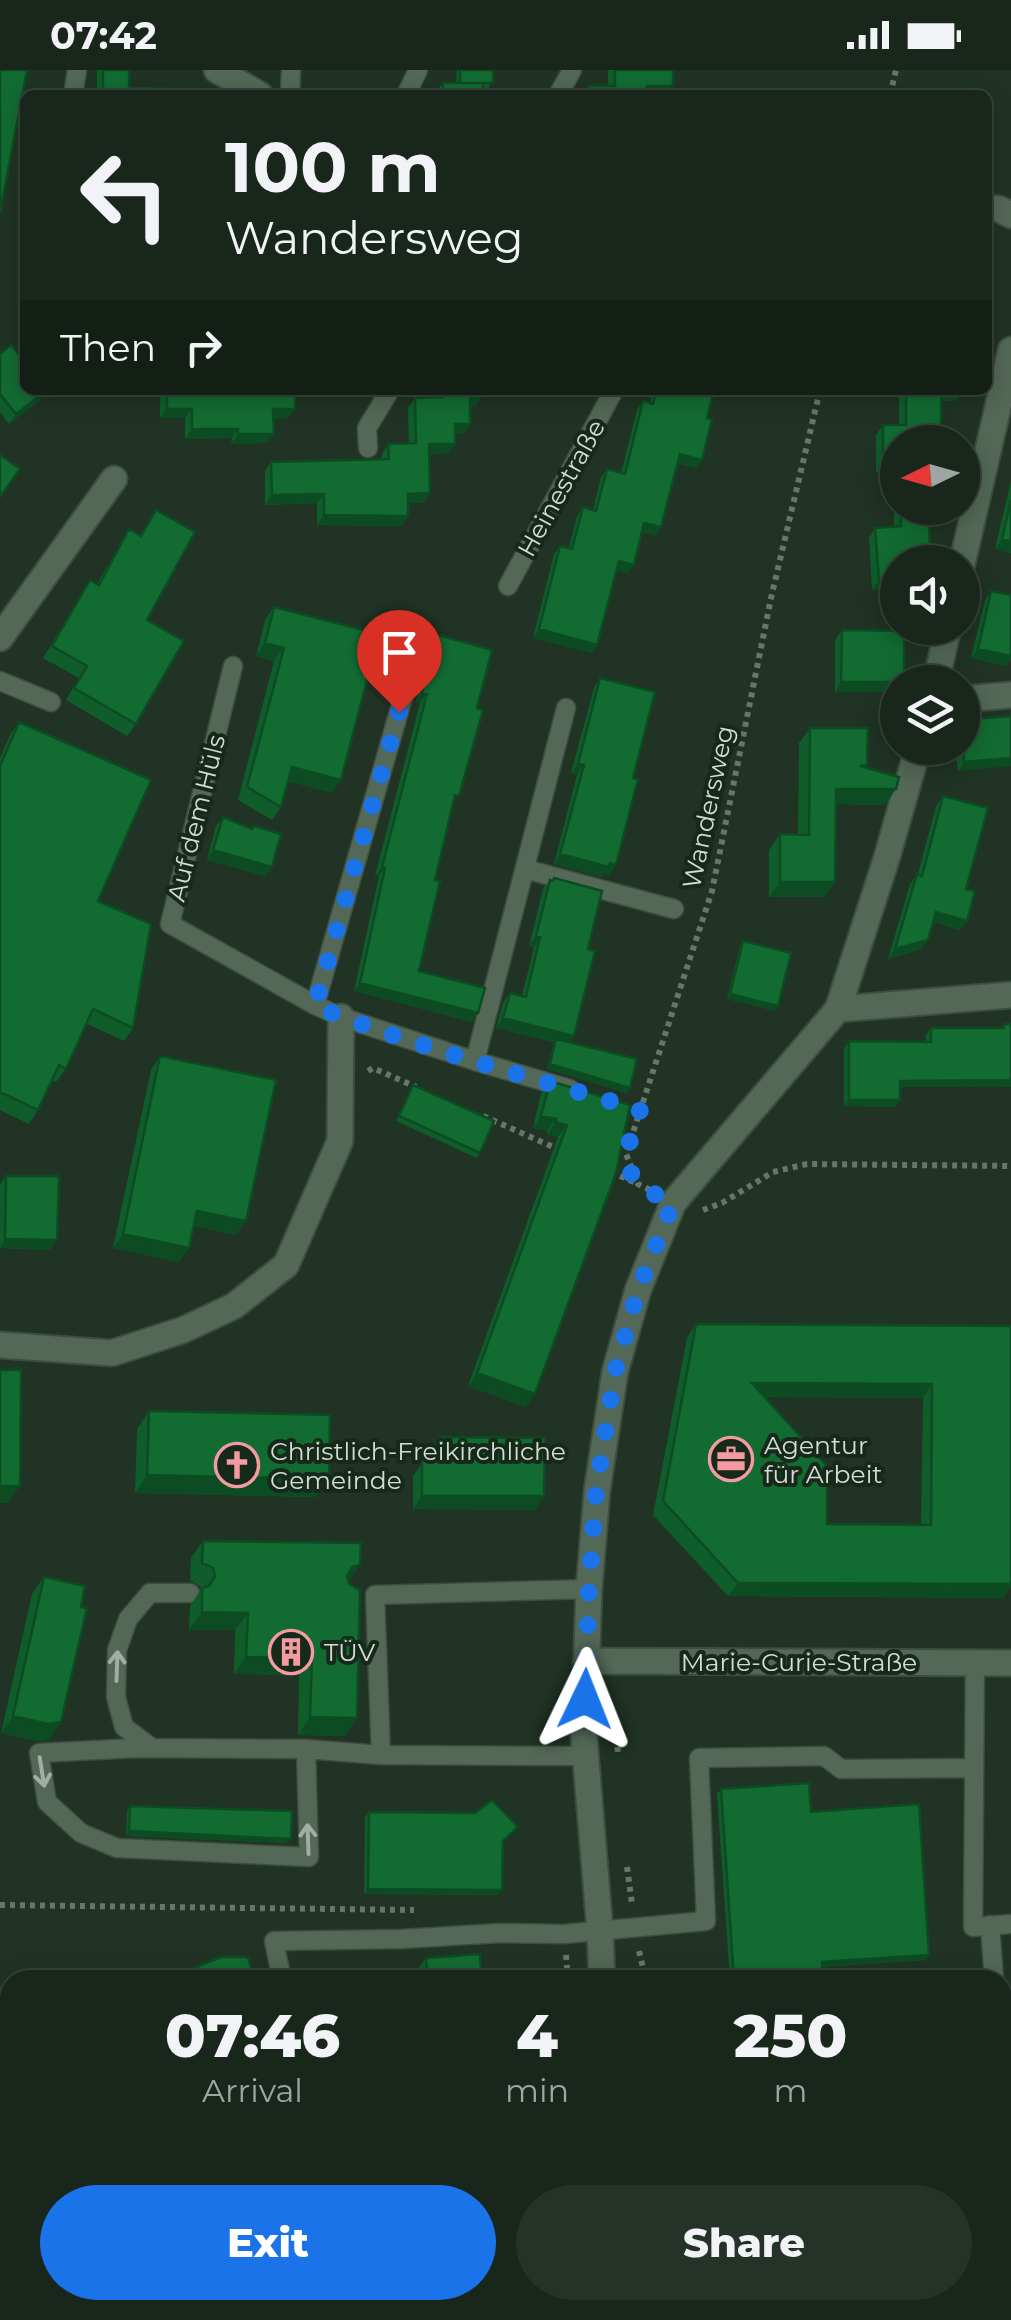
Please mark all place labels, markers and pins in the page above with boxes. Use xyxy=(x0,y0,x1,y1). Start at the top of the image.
pin xyxy=(357,610,442,713)
place label: Agentur für Arbeit xyxy=(764,1430,882,1489)
place label: Christlich-Freikirchliche Gemeinde xyxy=(270,1436,566,1495)
office icon: Agentur für Arbeit xyxy=(708,1436,754,1482)
church icon: Christlich-Freikirchliche Gemeinde xyxy=(214,1442,260,1488)
building icon: TÜV xyxy=(268,1629,314,1675)
place label: TÜV xyxy=(324,1637,376,1667)

